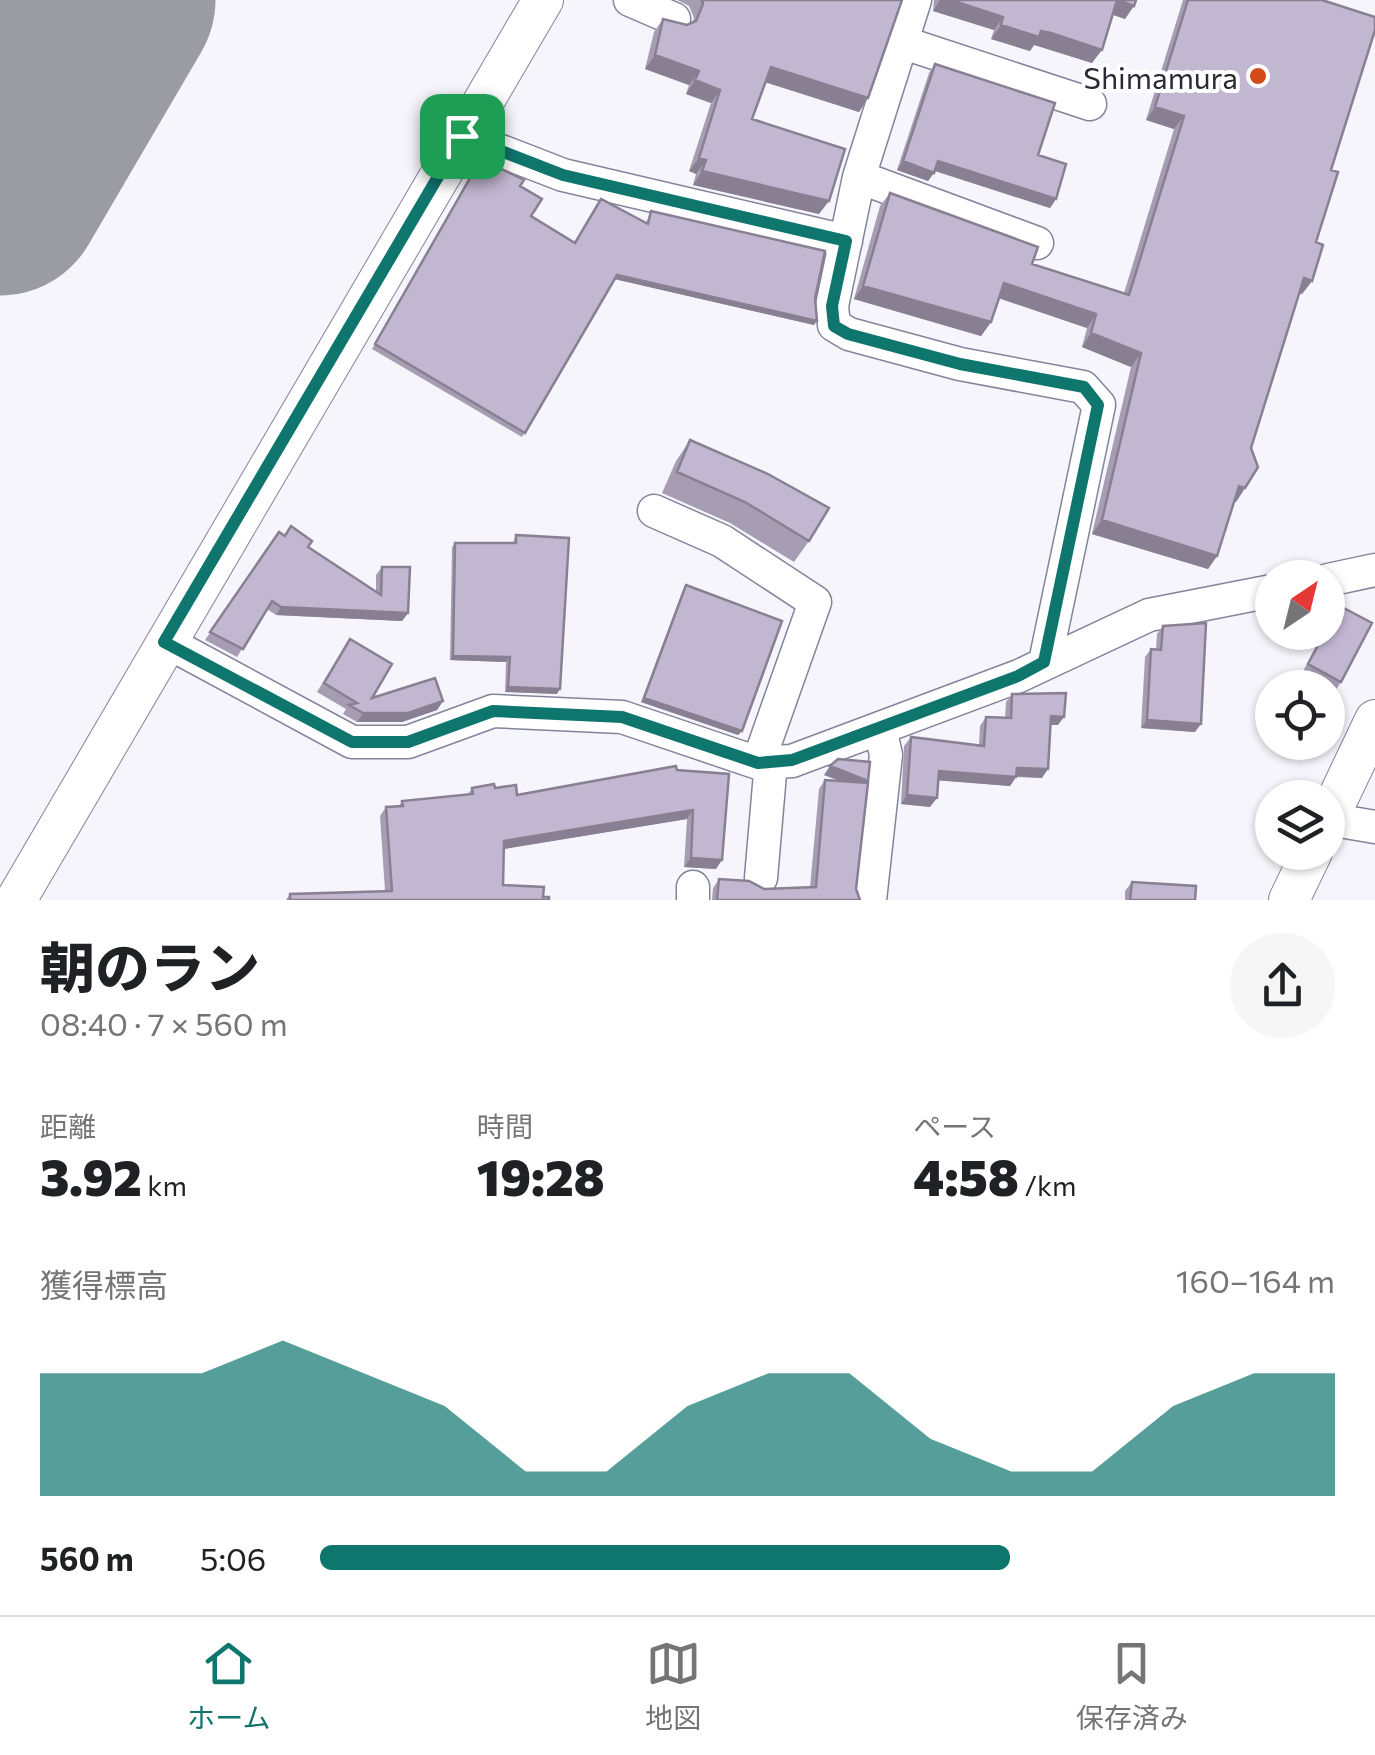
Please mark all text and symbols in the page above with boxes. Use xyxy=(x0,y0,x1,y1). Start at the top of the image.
place label: Shimamura xyxy=(1083,58,1238,95)
marker: Shimamura xyxy=(1247,65,1269,87)
pin xyxy=(420,94,505,179)
icon: arrive xyxy=(435,109,490,164)
north arrow xyxy=(1255,560,1345,650)
map controls xyxy=(1255,560,1345,870)
button: locate xyxy=(1255,670,1345,760)
button: layers xyxy=(1255,780,1345,870)
text: 朝のラン xyxy=(40,932,260,999)
button: share xyxy=(1230,933,1335,1038)
text: 08:40 · 7 × 560 m xyxy=(40,1003,288,1043)
text: 距離 xyxy=(40,1109,96,1143)
text: 時間 xyxy=(477,1109,533,1143)
text: ペース xyxy=(913,1109,996,1143)
text: 3.92 xyxy=(40,1145,142,1206)
text: 19:28 xyxy=(477,1145,605,1206)
text: 4:58 xyxy=(913,1145,1019,1206)
text: km xyxy=(142,1168,187,1202)
text: /km xyxy=(1019,1168,1077,1202)
text: 160–164 m xyxy=(1176,1260,1335,1300)
text: 獲得標高 xyxy=(40,1264,168,1304)
text: 560 m xyxy=(40,1538,134,1578)
text: 5:06 xyxy=(200,1538,266,1578)
tab: ホーム xyxy=(187,1636,270,1736)
tab: 地図 xyxy=(645,1636,701,1736)
tab: 保存済み xyxy=(1076,1636,1188,1736)

